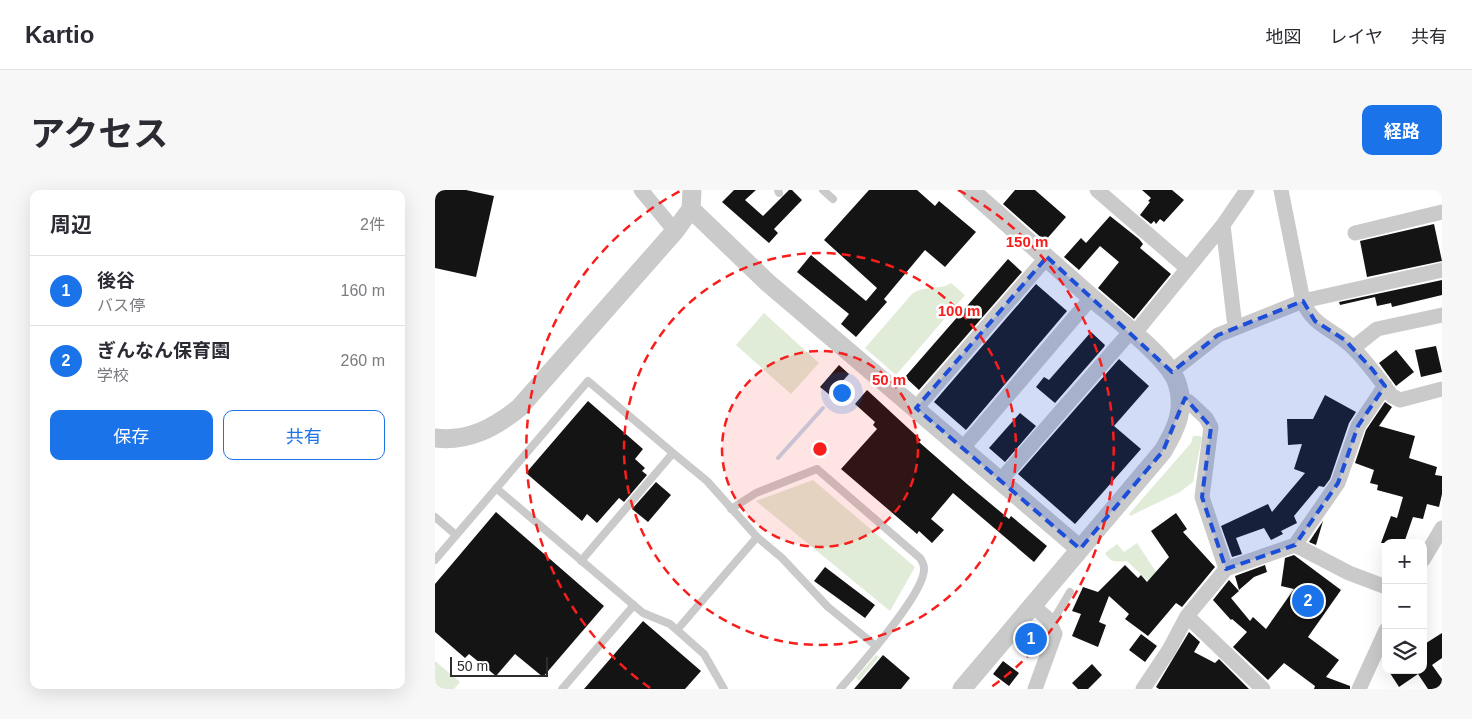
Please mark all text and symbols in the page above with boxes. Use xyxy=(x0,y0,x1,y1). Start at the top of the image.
text: Kartio xyxy=(25,21,94,48)
text: 地図 xyxy=(1266,27,1302,47)
text: レイヤ xyxy=(1330,27,1383,47)
text: 共有 xyxy=(1411,27,1447,47)
button: 経路 xyxy=(1362,105,1442,155)
text: アクセス xyxy=(30,114,168,153)
text: 周辺 xyxy=(50,213,92,236)
text: 2件 xyxy=(360,216,385,233)
text: 150 m xyxy=(1006,233,1048,250)
text: 後谷 xyxy=(97,270,135,291)
text: 1 xyxy=(62,282,70,299)
text: 160 m xyxy=(341,282,385,299)
text: バス停 xyxy=(97,297,145,314)
text: 100 m xyxy=(938,302,980,319)
text: ぎんなん保育園 xyxy=(97,340,230,361)
text: 2 xyxy=(62,352,70,369)
text: 260 m xyxy=(341,352,385,369)
text: 学校 xyxy=(97,367,129,384)
text: 50 m xyxy=(872,371,906,388)
your location xyxy=(829,380,855,406)
button: 保存 xyxy=(50,410,213,460)
button: 共有 xyxy=(223,410,385,460)
centre of rings xyxy=(811,440,829,458)
map controls xyxy=(1382,539,1427,674)
button: + xyxy=(1382,539,1427,584)
pin: 2 xyxy=(1292,582,1324,620)
button: − xyxy=(1382,584,1427,629)
pin: 1 xyxy=(1015,620,1047,658)
button: layers xyxy=(1382,629,1427,674)
scale bar xyxy=(450,654,547,677)
text: 50 m xyxy=(457,658,488,674)

